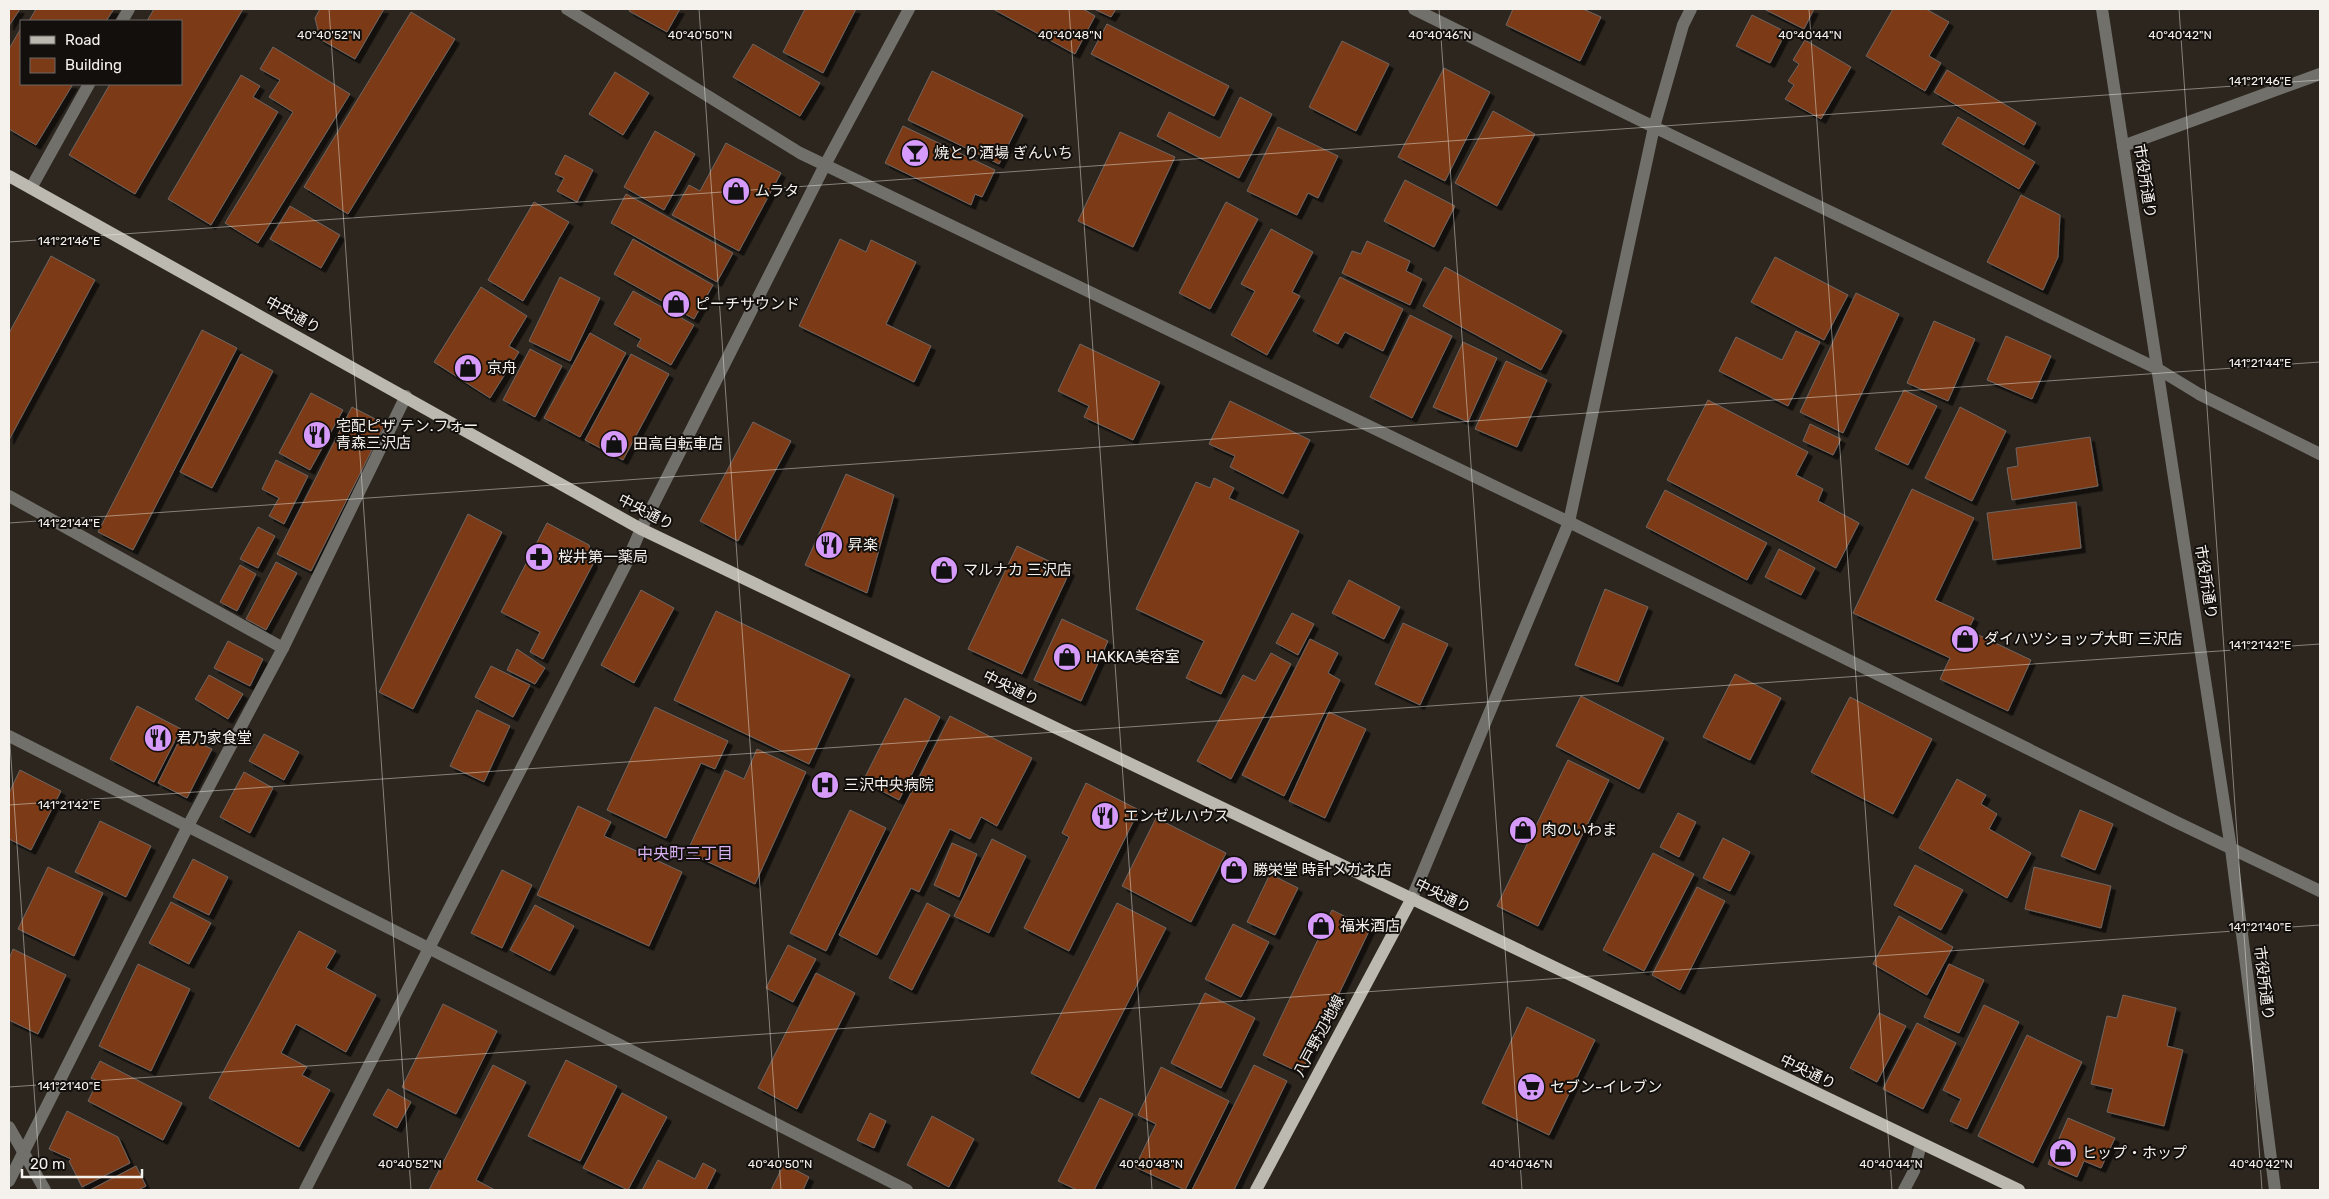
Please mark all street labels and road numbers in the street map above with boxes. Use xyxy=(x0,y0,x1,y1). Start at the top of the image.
street label: 市役所通り xyxy=(2130,143,2160,219)
street label: 中央通り xyxy=(262,293,324,337)
street label: 中央通り xyxy=(615,490,677,534)
street label: 市役所通り xyxy=(2191,544,2221,620)
street label: 中央通り xyxy=(980,667,1042,709)
street label: 中央通り xyxy=(1412,875,1474,917)
street label: 市役所通り xyxy=(2250,945,2278,1021)
street label: 八戸野辺地線 xyxy=(1290,992,1348,1080)
street label: 中央通り xyxy=(1777,1051,1839,1093)

